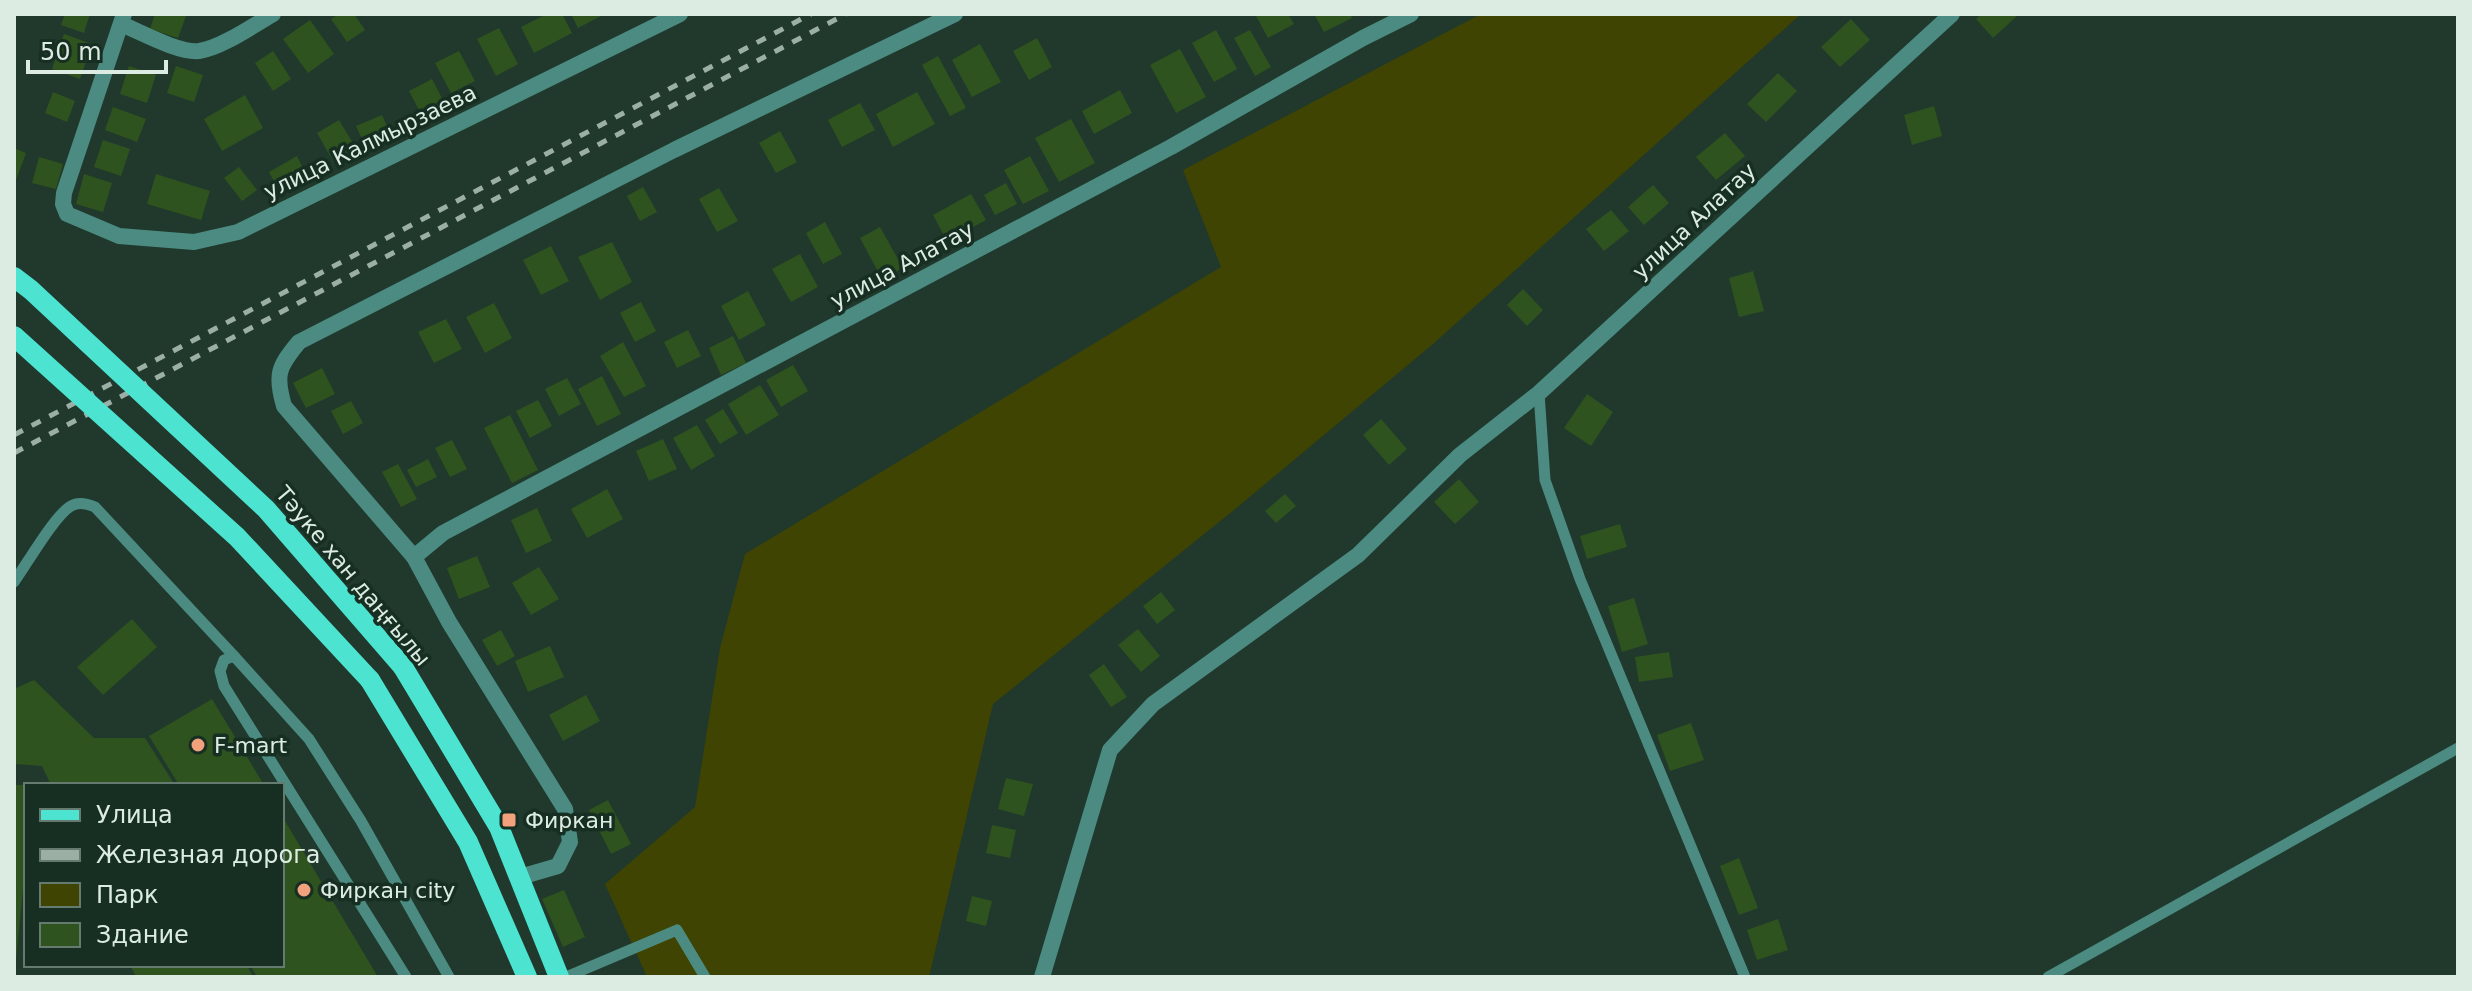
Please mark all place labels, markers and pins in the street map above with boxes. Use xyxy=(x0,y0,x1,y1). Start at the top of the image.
place label: F-mart xyxy=(214,733,288,758)
marker: F-mart xyxy=(189,736,207,754)
place label: Фиркан xyxy=(525,808,613,833)
marker: Фиркан xyxy=(500,811,518,829)
place label: Фиркан city xyxy=(320,878,455,903)
marker: Фиркан city xyxy=(295,881,313,899)

